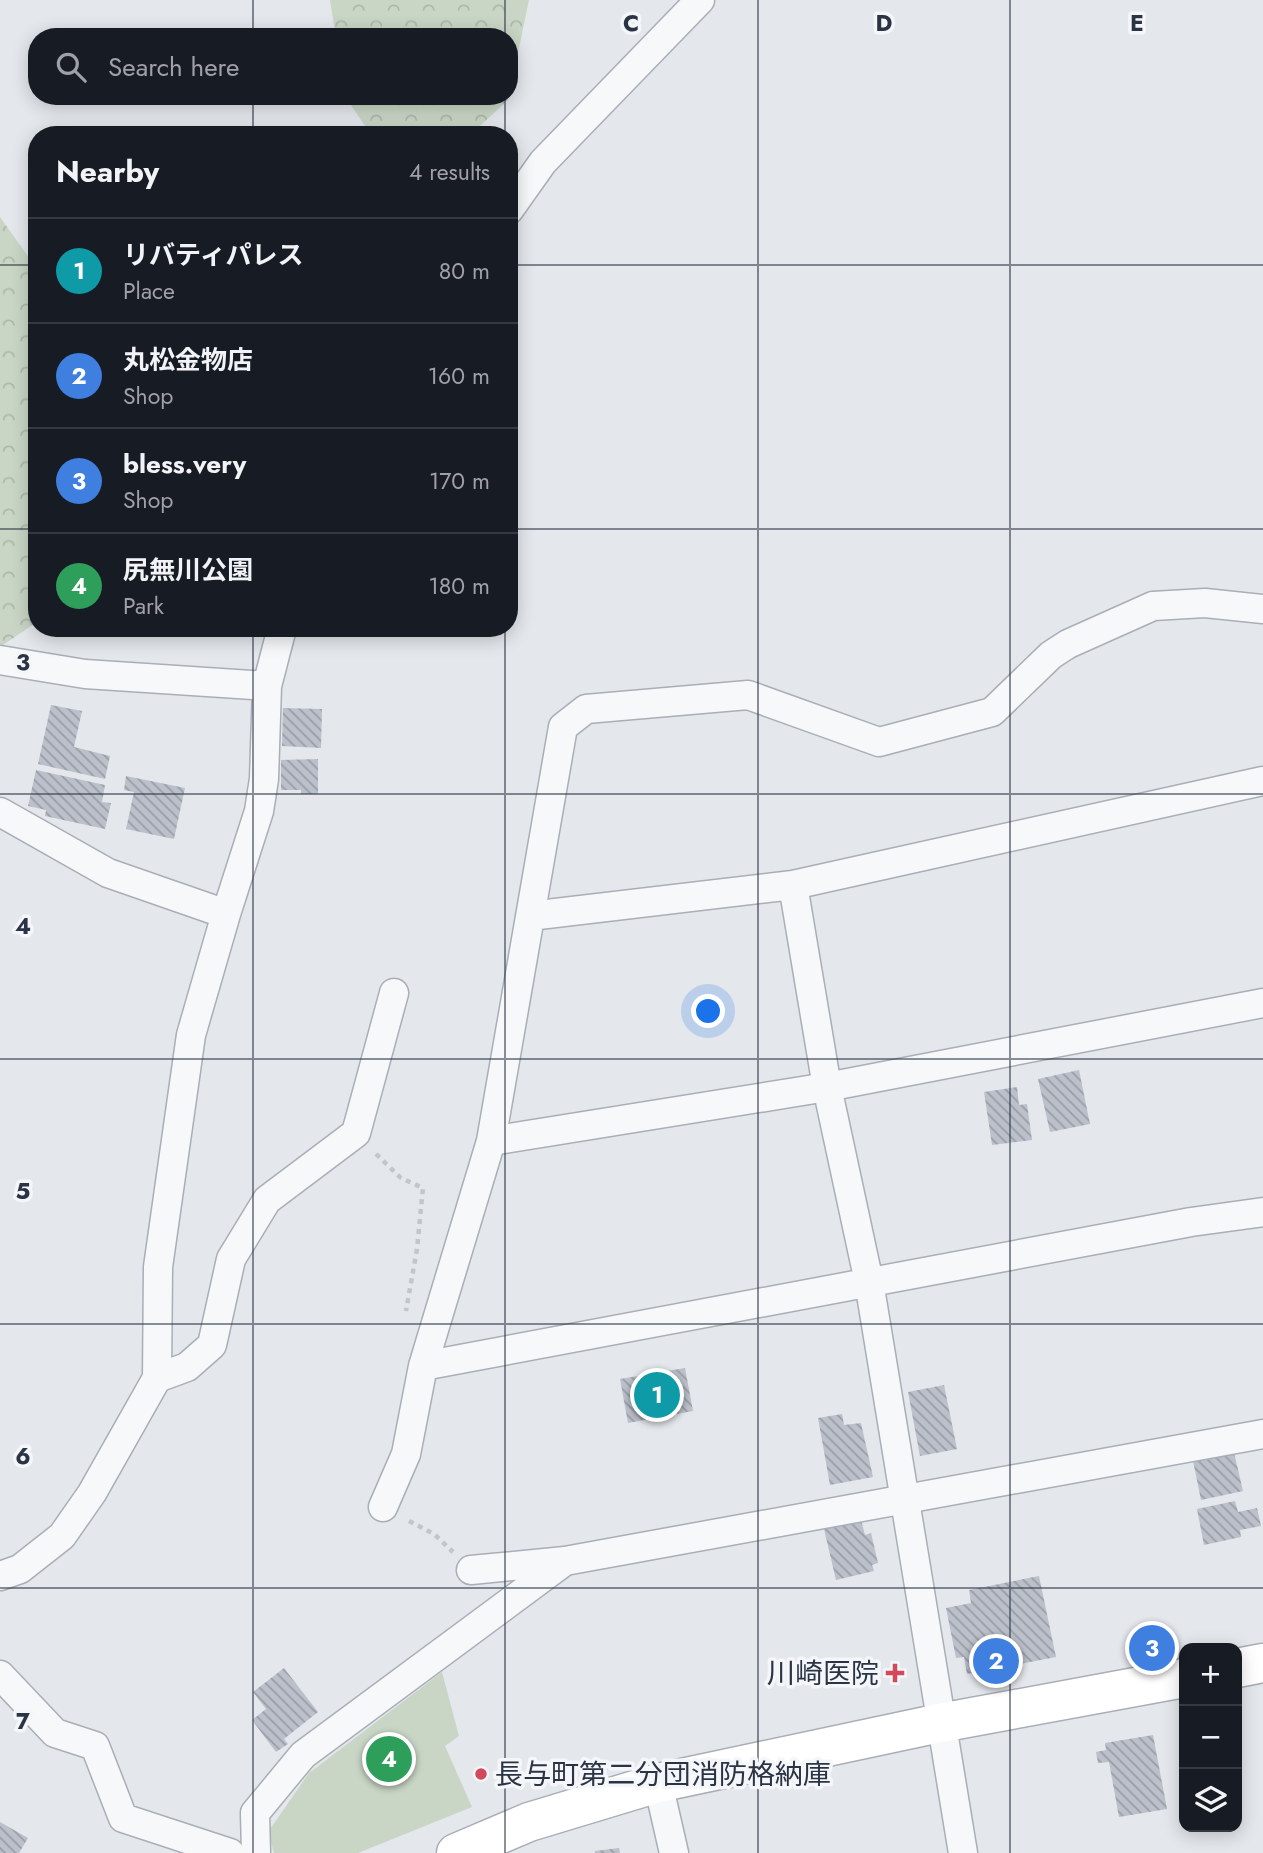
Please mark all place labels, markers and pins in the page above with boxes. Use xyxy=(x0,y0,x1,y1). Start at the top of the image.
pin: 1 xyxy=(634,1369,680,1421)
pin: 3 xyxy=(1129,1622,1175,1674)
pin: 2 xyxy=(973,1635,1019,1687)
place label: 川崎医院 xyxy=(767,1653,879,1694)
marker: 川崎医院 xyxy=(885,1663,905,1683)
pin: 4 xyxy=(366,1733,412,1785)
place label: 長与町第二分団消防格納庫 xyxy=(495,1754,831,1795)
marker: 長与町第二分団消防格納庫 xyxy=(473,1766,489,1782)

